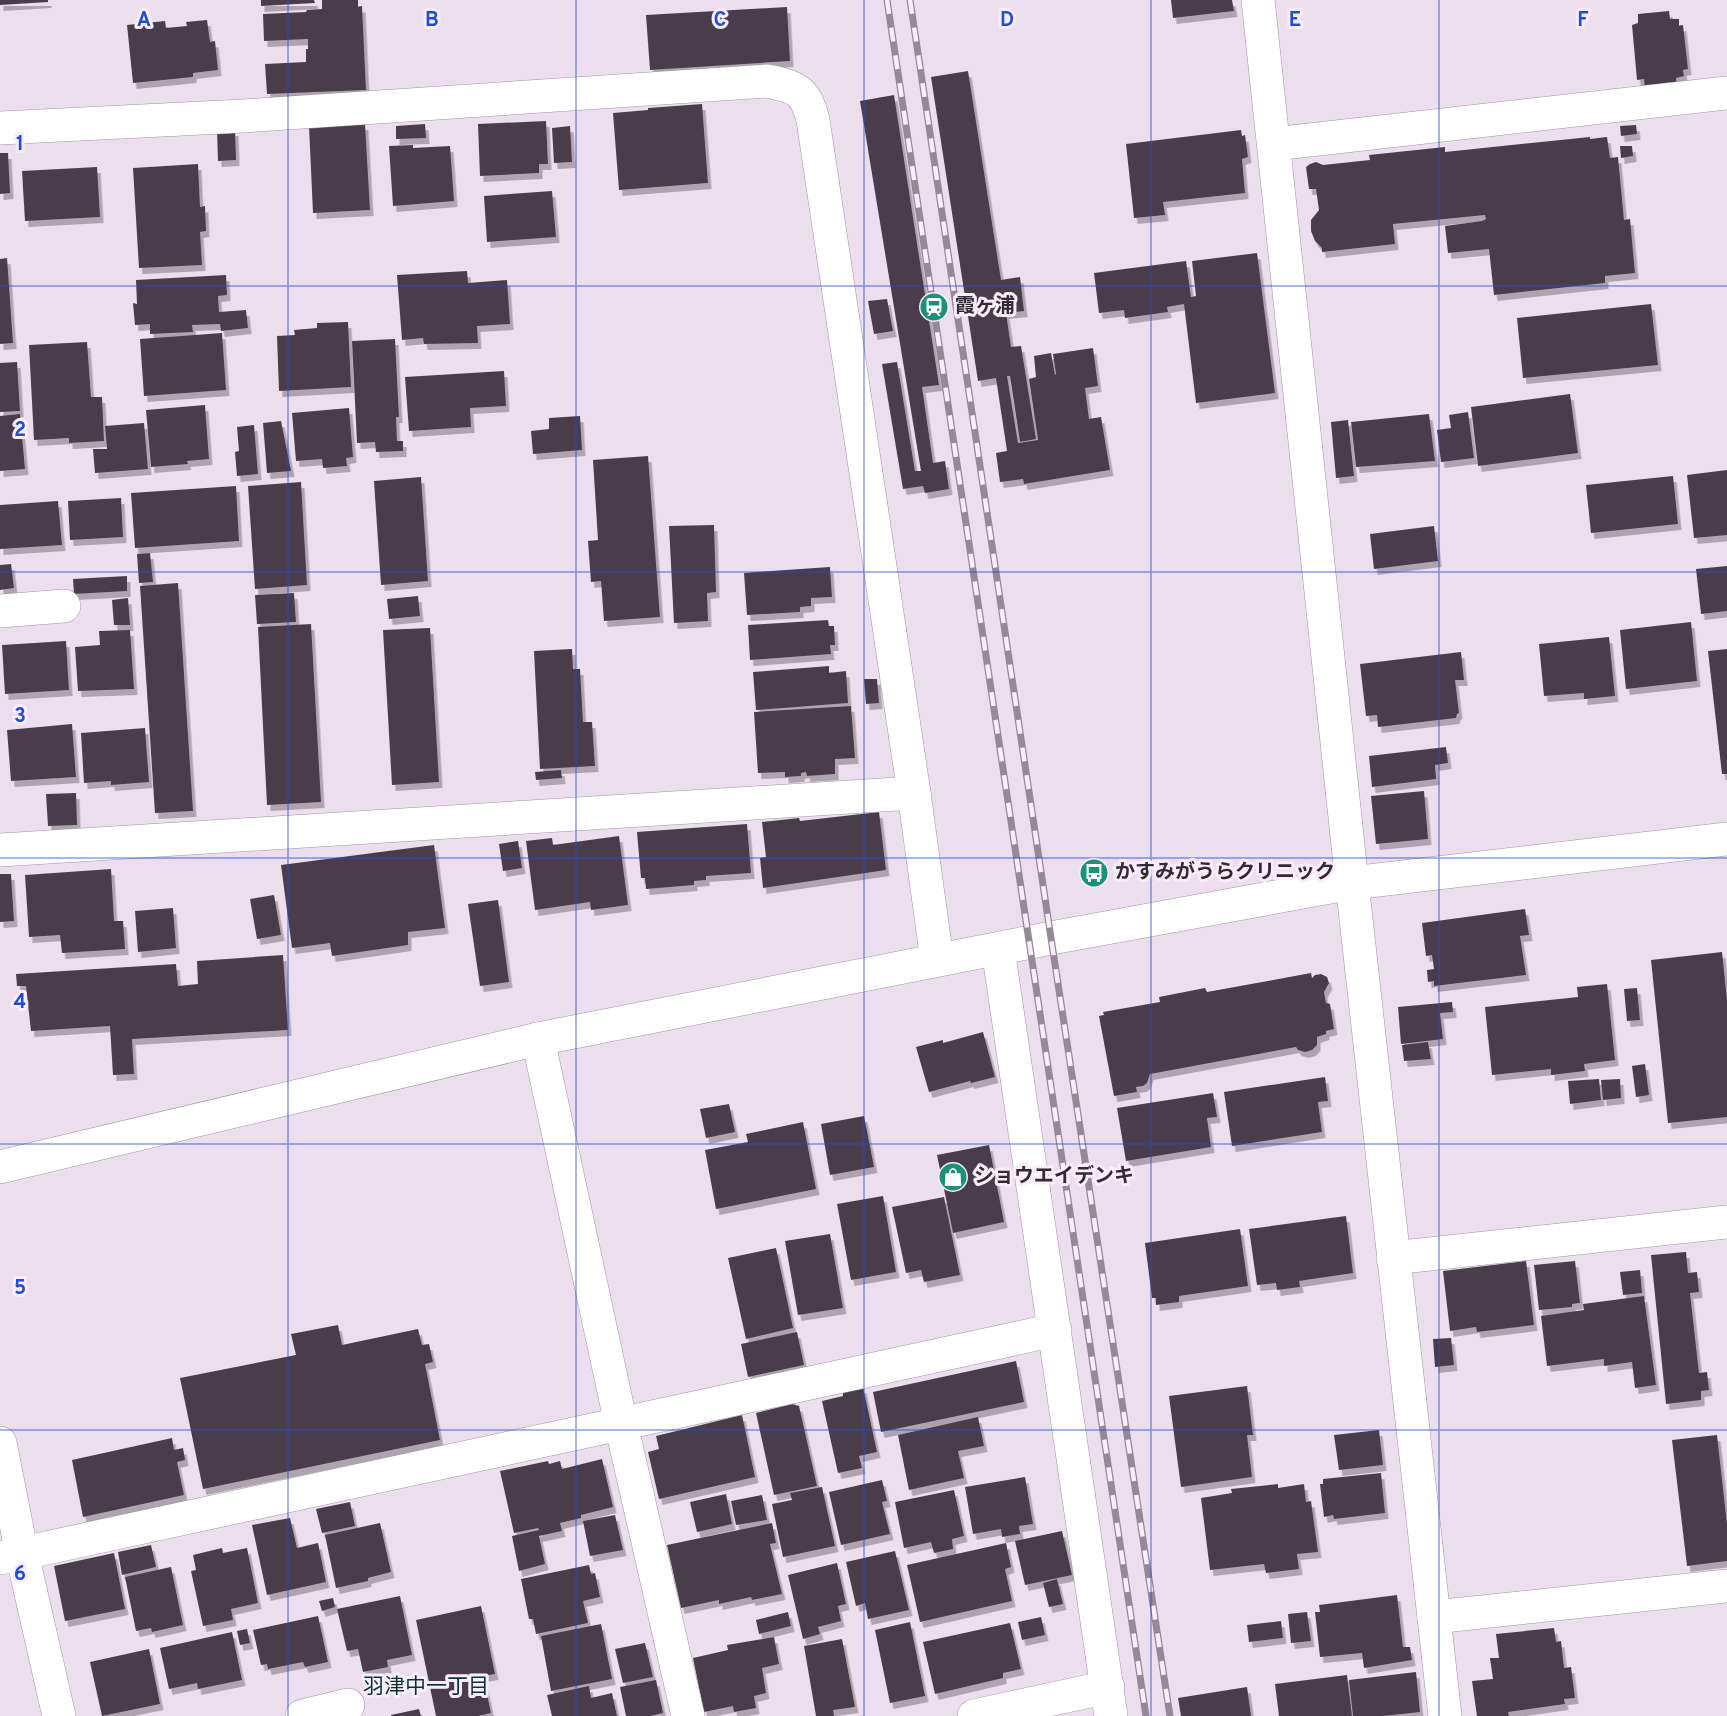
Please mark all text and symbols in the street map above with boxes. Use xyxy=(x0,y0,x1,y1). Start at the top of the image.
text: A xyxy=(137,8,151,34)
text: B xyxy=(425,8,439,34)
text: C xyxy=(714,8,726,34)
text: D xyxy=(1000,8,1014,34)
text: E xyxy=(1289,8,1301,34)
text: F xyxy=(1577,8,1589,34)
text: 1 xyxy=(16,132,24,158)
station icon: 霞ヶ浦 xyxy=(918,291,950,323)
place label: 霞ヶ浦 xyxy=(955,294,1015,320)
text: 2 xyxy=(14,418,26,444)
text: 3 xyxy=(14,704,26,730)
bus stop icon: かすみがうらクリニック xyxy=(1078,857,1110,889)
place label: かすみがうらクリニック xyxy=(1115,860,1335,886)
text: 4 xyxy=(14,990,26,1016)
shop icon: ショウエイデンキ xyxy=(937,1161,969,1193)
place label: ショウエイデンキ xyxy=(974,1164,1134,1190)
text: 5 xyxy=(14,1276,26,1302)
text: 6 xyxy=(14,1562,26,1588)
district label: 羽津中一丁目 xyxy=(363,1674,489,1701)

